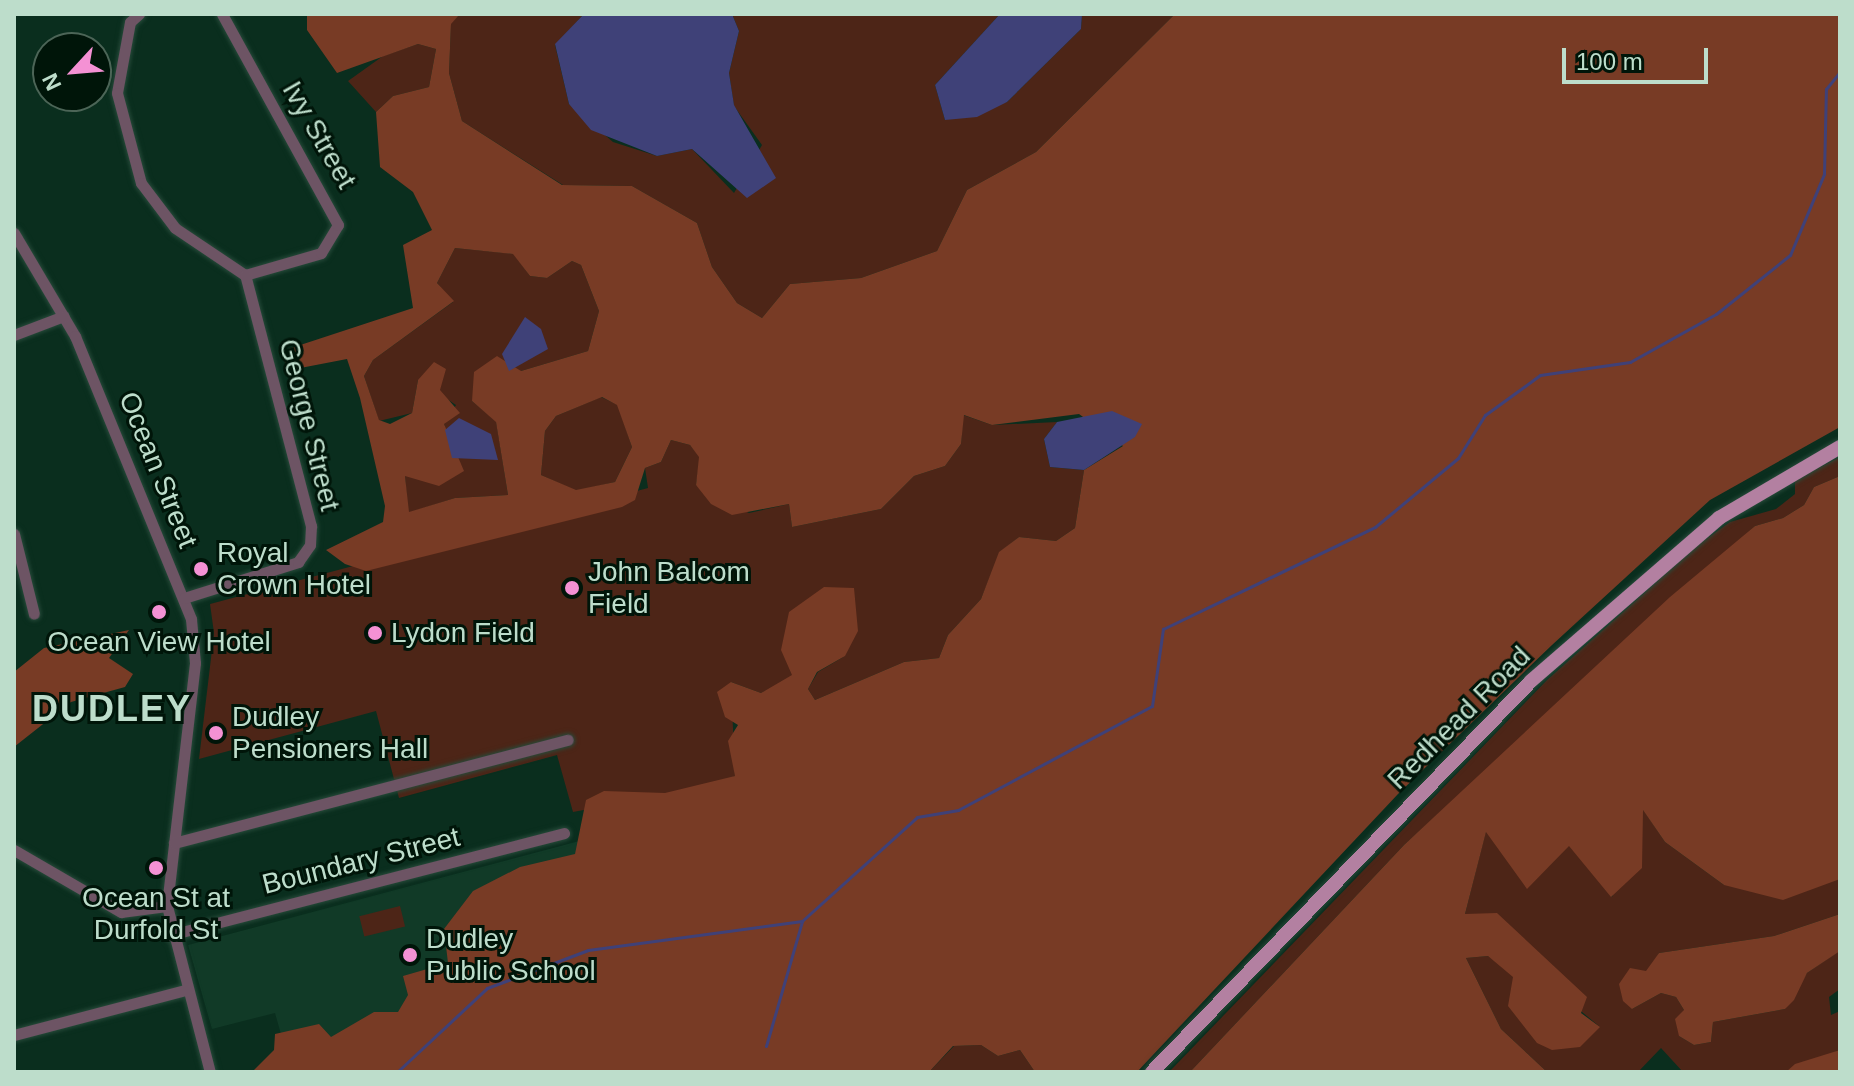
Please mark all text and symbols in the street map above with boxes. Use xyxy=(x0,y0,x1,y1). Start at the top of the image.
north arrow xyxy=(32,32,112,112)
scale bar xyxy=(1566,32,1712,82)
text: 100 m xyxy=(1576,48,1643,75)
text: N xyxy=(37,69,66,94)
street label: Ivy Street xyxy=(275,75,363,195)
street label: George Street xyxy=(271,336,347,514)
street label: Ocean Street xyxy=(112,387,204,553)
place label: Royal Crown Hotel xyxy=(217,536,371,602)
place label: John Balcom Field xyxy=(588,555,750,621)
marker: Royal Crown Hotel xyxy=(192,560,210,578)
marker: John Balcom Field xyxy=(563,579,581,597)
marker: Ocean View Hotel xyxy=(150,603,168,621)
place label: Lydon Field xyxy=(391,616,535,650)
marker: Lydon Field xyxy=(366,624,384,642)
place label: Ocean View Hotel xyxy=(47,625,271,659)
street label: Redhead Road xyxy=(1381,640,1537,796)
district label: DUDLEY xyxy=(32,687,192,731)
place label: Dudley Pensioners Hall xyxy=(232,700,428,766)
marker: Dudley Pensioners Hall xyxy=(207,724,225,742)
street label: Boundary Street xyxy=(259,820,463,902)
marker: Ocean St at Durfold St xyxy=(147,859,165,877)
place label: Ocean St at Durfold St xyxy=(82,881,230,947)
place label: Dudley Public School xyxy=(426,922,596,988)
marker: Dudley Public School xyxy=(401,946,419,964)

